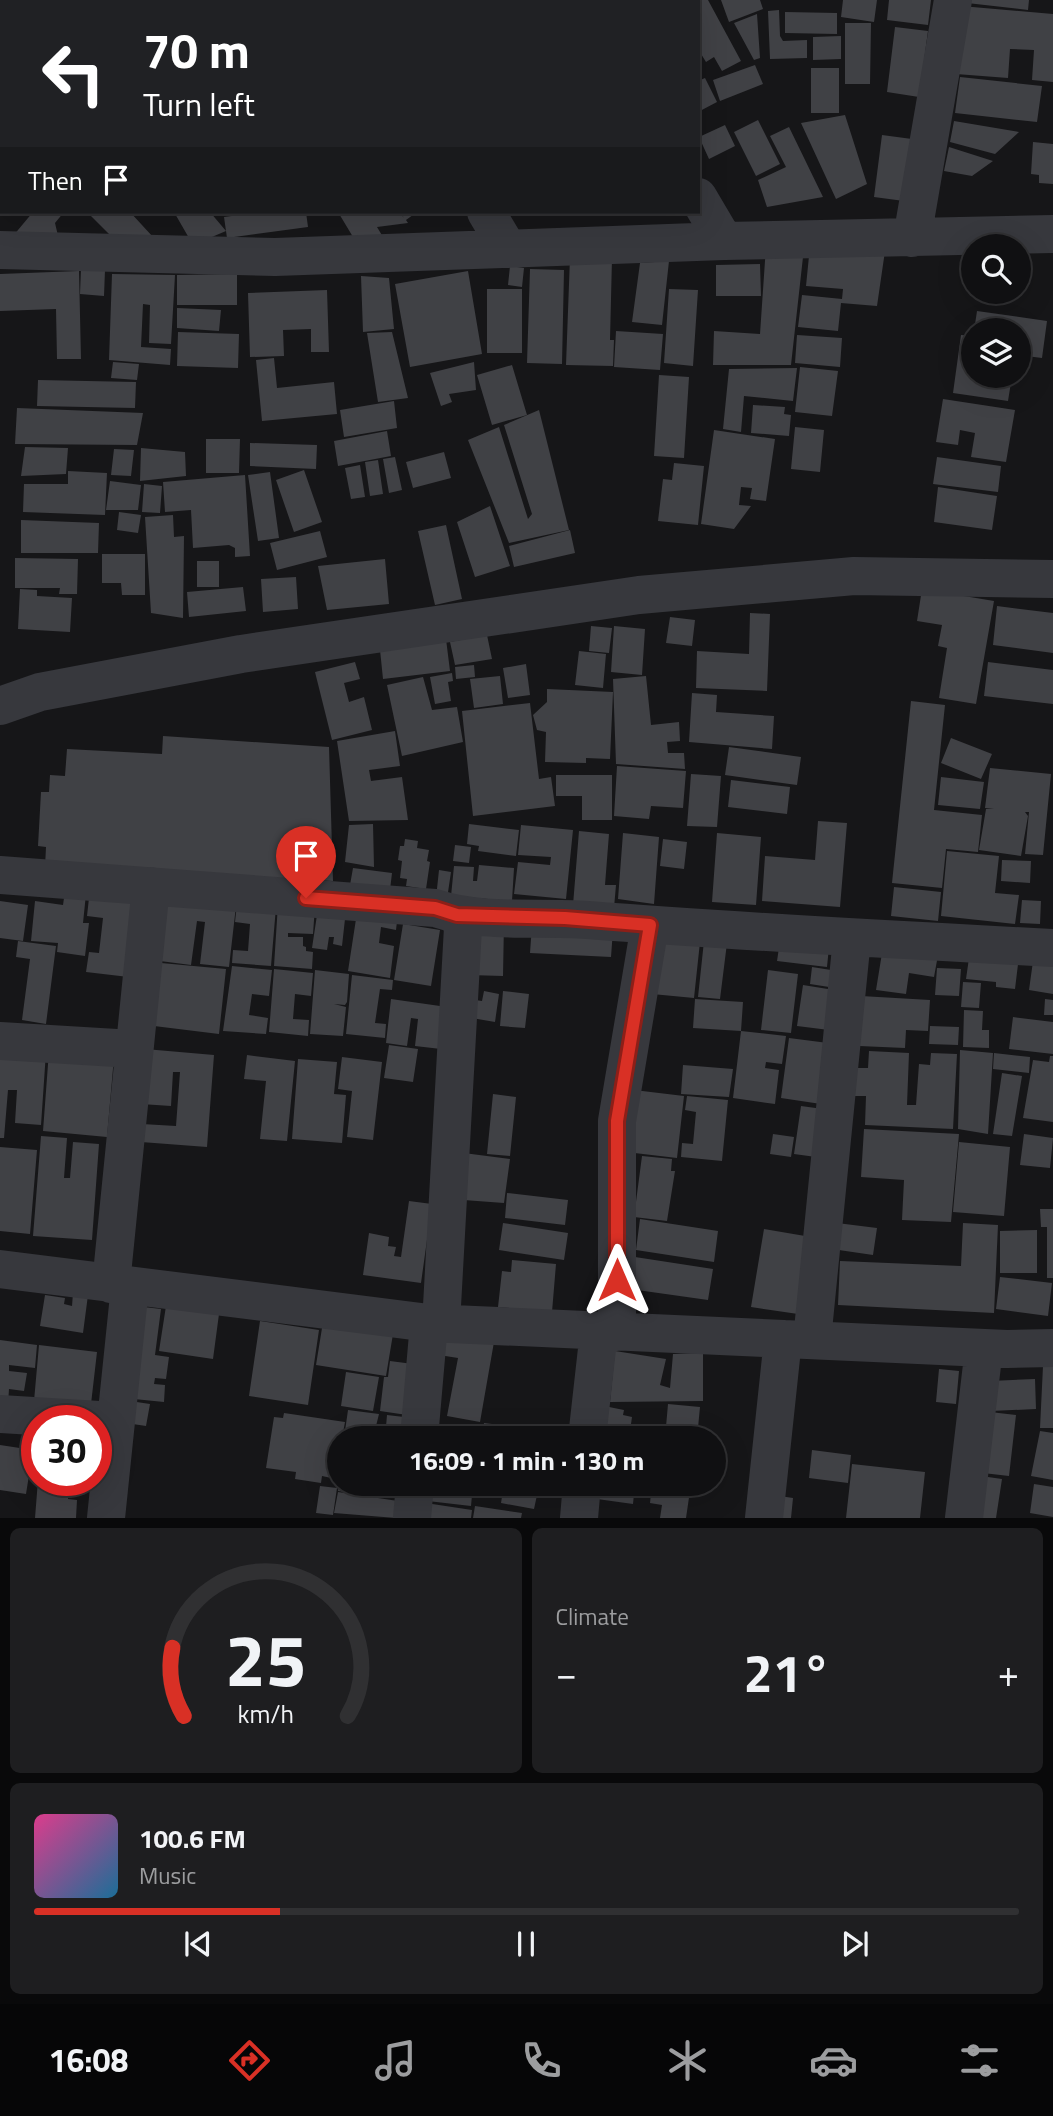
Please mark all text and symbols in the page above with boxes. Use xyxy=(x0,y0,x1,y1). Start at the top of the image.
text: 70 m xyxy=(143,12,250,87)
icon: left xyxy=(28,28,119,119)
text: Turn left xyxy=(143,80,255,128)
text: Then xyxy=(28,161,83,200)
icon: arrive xyxy=(97,161,135,199)
map controls xyxy=(961,234,1031,388)
button: search xyxy=(961,234,1031,304)
button: layers xyxy=(961,318,1031,388)
pin xyxy=(276,826,336,898)
icon: arrive xyxy=(287,837,325,875)
position arrow xyxy=(580,1243,654,1317)
speed limit sign: 30 xyxy=(21,1405,112,1496)
text: 16:09 · 1 min · 130 m xyxy=(409,1441,644,1480)
text: Climate xyxy=(556,1599,629,1634)
text: 25 xyxy=(225,1605,307,1715)
text: 21° xyxy=(744,1633,831,1712)
text: − xyxy=(556,1644,577,1702)
text: + xyxy=(998,1644,1019,1702)
text: km/h xyxy=(237,1695,294,1733)
text: 100.6 FM xyxy=(139,1819,246,1858)
text: Music xyxy=(139,1858,196,1893)
icon: previous xyxy=(179,1925,217,1963)
icon: pause xyxy=(507,1925,545,1963)
icon: next xyxy=(836,1925,874,1963)
text: 16:08 xyxy=(49,2036,128,2084)
icon: directions xyxy=(225,2036,274,2085)
icon: music xyxy=(371,2036,420,2085)
icon: phone xyxy=(517,2036,566,2085)
icon: climate xyxy=(663,2036,712,2085)
icon: car xyxy=(809,2036,858,2085)
icon: filters xyxy=(955,2036,1004,2085)

